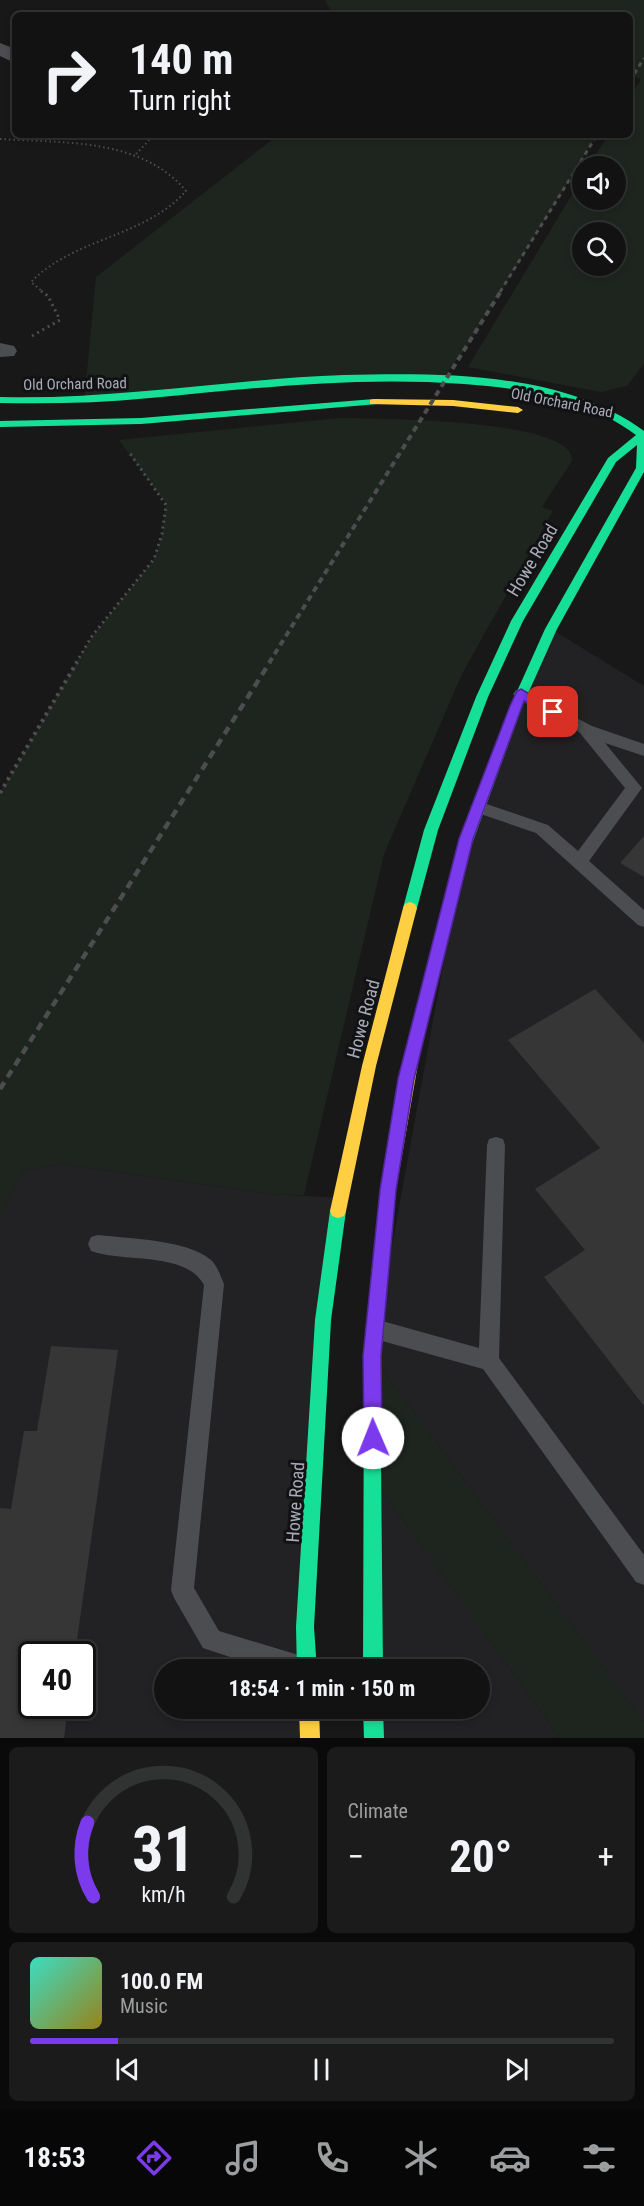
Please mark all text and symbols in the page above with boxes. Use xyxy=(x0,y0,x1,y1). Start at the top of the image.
text: 140 m xyxy=(129,35,234,84)
icon: right xyxy=(30,36,108,114)
text: Turn right xyxy=(129,85,231,117)
map controls xyxy=(572,156,626,276)
button: sound xyxy=(572,156,626,210)
button: search xyxy=(572,222,626,276)
street label: Old Orchard Road xyxy=(23,374,127,394)
street label: Old Orchard Road xyxy=(509,384,615,422)
street label: Howe Road xyxy=(502,520,562,600)
pin xyxy=(527,686,578,737)
icon: arrive xyxy=(536,695,569,728)
street label: Howe Road xyxy=(342,977,384,1061)
position arrow xyxy=(341,1406,405,1470)
street label: Howe Road xyxy=(282,1461,308,1543)
speed limit sign: 40 xyxy=(18,1641,96,1719)
text: 18:54 · 1 min · 150 m xyxy=(229,1676,415,1701)
text: Climate xyxy=(348,1799,408,1823)
text: 31 xyxy=(132,1813,195,1886)
text: 20° xyxy=(449,1830,512,1883)
text: − xyxy=(348,1837,364,1876)
text: + xyxy=(598,1837,614,1876)
text: km/h xyxy=(141,1882,185,1907)
text: 100.0 FM xyxy=(120,1969,203,1994)
text: Music xyxy=(120,1994,168,2018)
icon: previous xyxy=(111,2053,144,2086)
icon: pause xyxy=(305,2053,338,2086)
icon: next xyxy=(500,2053,533,2086)
icon: directions xyxy=(133,2137,175,2179)
icon: music xyxy=(222,2137,264,2179)
icon: phone xyxy=(311,2137,353,2179)
icon: climate xyxy=(400,2137,442,2179)
icon: car xyxy=(489,2137,531,2179)
icon: filters xyxy=(578,2137,620,2179)
text: 18:53 xyxy=(24,2142,86,2174)

